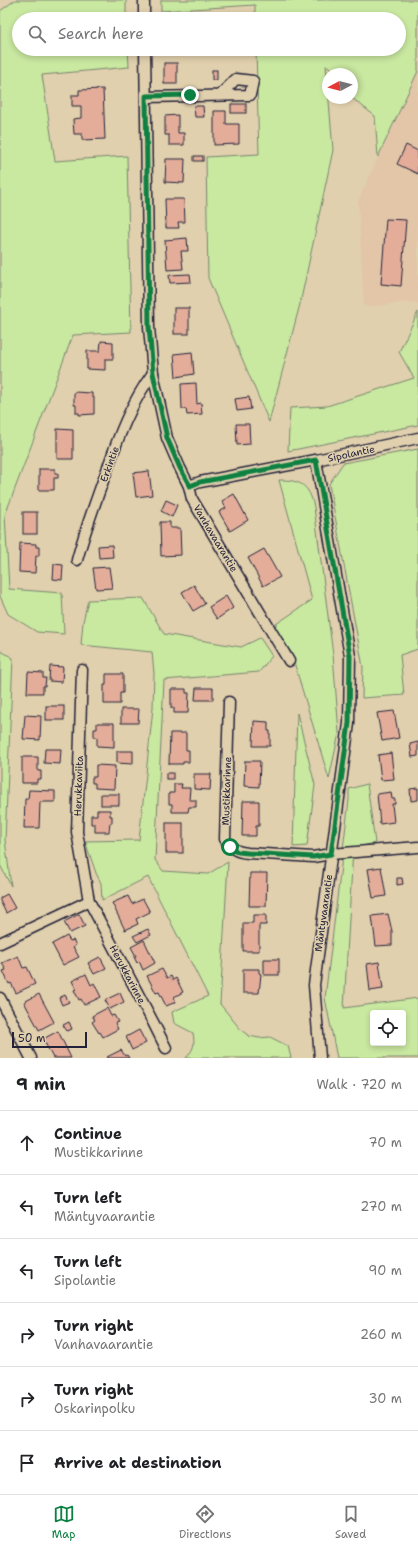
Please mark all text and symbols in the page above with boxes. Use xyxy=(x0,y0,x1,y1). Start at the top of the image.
search box xyxy=(12,12,406,56)
icon: search xyxy=(26,23,48,45)
text: Search here xyxy=(58,24,144,44)
north arrow xyxy=(322,68,358,104)
route end xyxy=(181,86,199,104)
street label: Sipolantie xyxy=(326,442,376,465)
street label: Erkintie xyxy=(97,444,122,484)
street label: Vanhavaarantie xyxy=(190,502,241,575)
street label: Herukkaviita xyxy=(71,755,86,817)
street label: Mustikkarinne xyxy=(219,756,234,826)
route start xyxy=(221,838,239,856)
street label: Mäntyvaarantie xyxy=(312,873,335,953)
street label: Herukkarinne xyxy=(107,943,149,1006)
map controls xyxy=(370,1010,406,1046)
button: locate xyxy=(370,1010,406,1046)
scale bar xyxy=(12,1030,87,1049)
text: 50 m xyxy=(18,1031,46,1046)
text: 9 min xyxy=(16,1073,66,1095)
text: Walk · 720 m xyxy=(317,1076,402,1093)
text: Continue xyxy=(54,1124,122,1144)
icon: ahead xyxy=(16,1132,38,1154)
text: 70 m xyxy=(368,1134,402,1151)
text: Mustikkarinne xyxy=(54,1144,143,1161)
text: Turn left xyxy=(54,1188,122,1208)
icon: left xyxy=(16,1196,38,1218)
text: 270 m xyxy=(360,1198,402,1215)
text: Mäntyvaarantie xyxy=(54,1208,155,1225)
text: Turn left xyxy=(54,1252,122,1272)
icon: left xyxy=(16,1260,38,1282)
text: 90 m xyxy=(368,1262,402,1279)
text: Sipolantie xyxy=(54,1272,116,1289)
text: Turn right xyxy=(54,1316,134,1336)
icon: right xyxy=(16,1324,38,1346)
text: 260 m xyxy=(360,1326,402,1343)
text: Vanhavaarantie xyxy=(54,1336,153,1353)
text: Turn right xyxy=(54,1380,134,1400)
icon: right xyxy=(16,1388,38,1410)
text: 30 m xyxy=(368,1390,402,1407)
text: Oskarinpolku xyxy=(54,1400,135,1417)
icon: arrive xyxy=(16,1452,38,1474)
text: Arrive at destination xyxy=(54,1453,222,1473)
tab: Map xyxy=(52,1503,75,1542)
tab: Directions xyxy=(179,1503,231,1542)
tab: Saved xyxy=(335,1503,366,1542)

